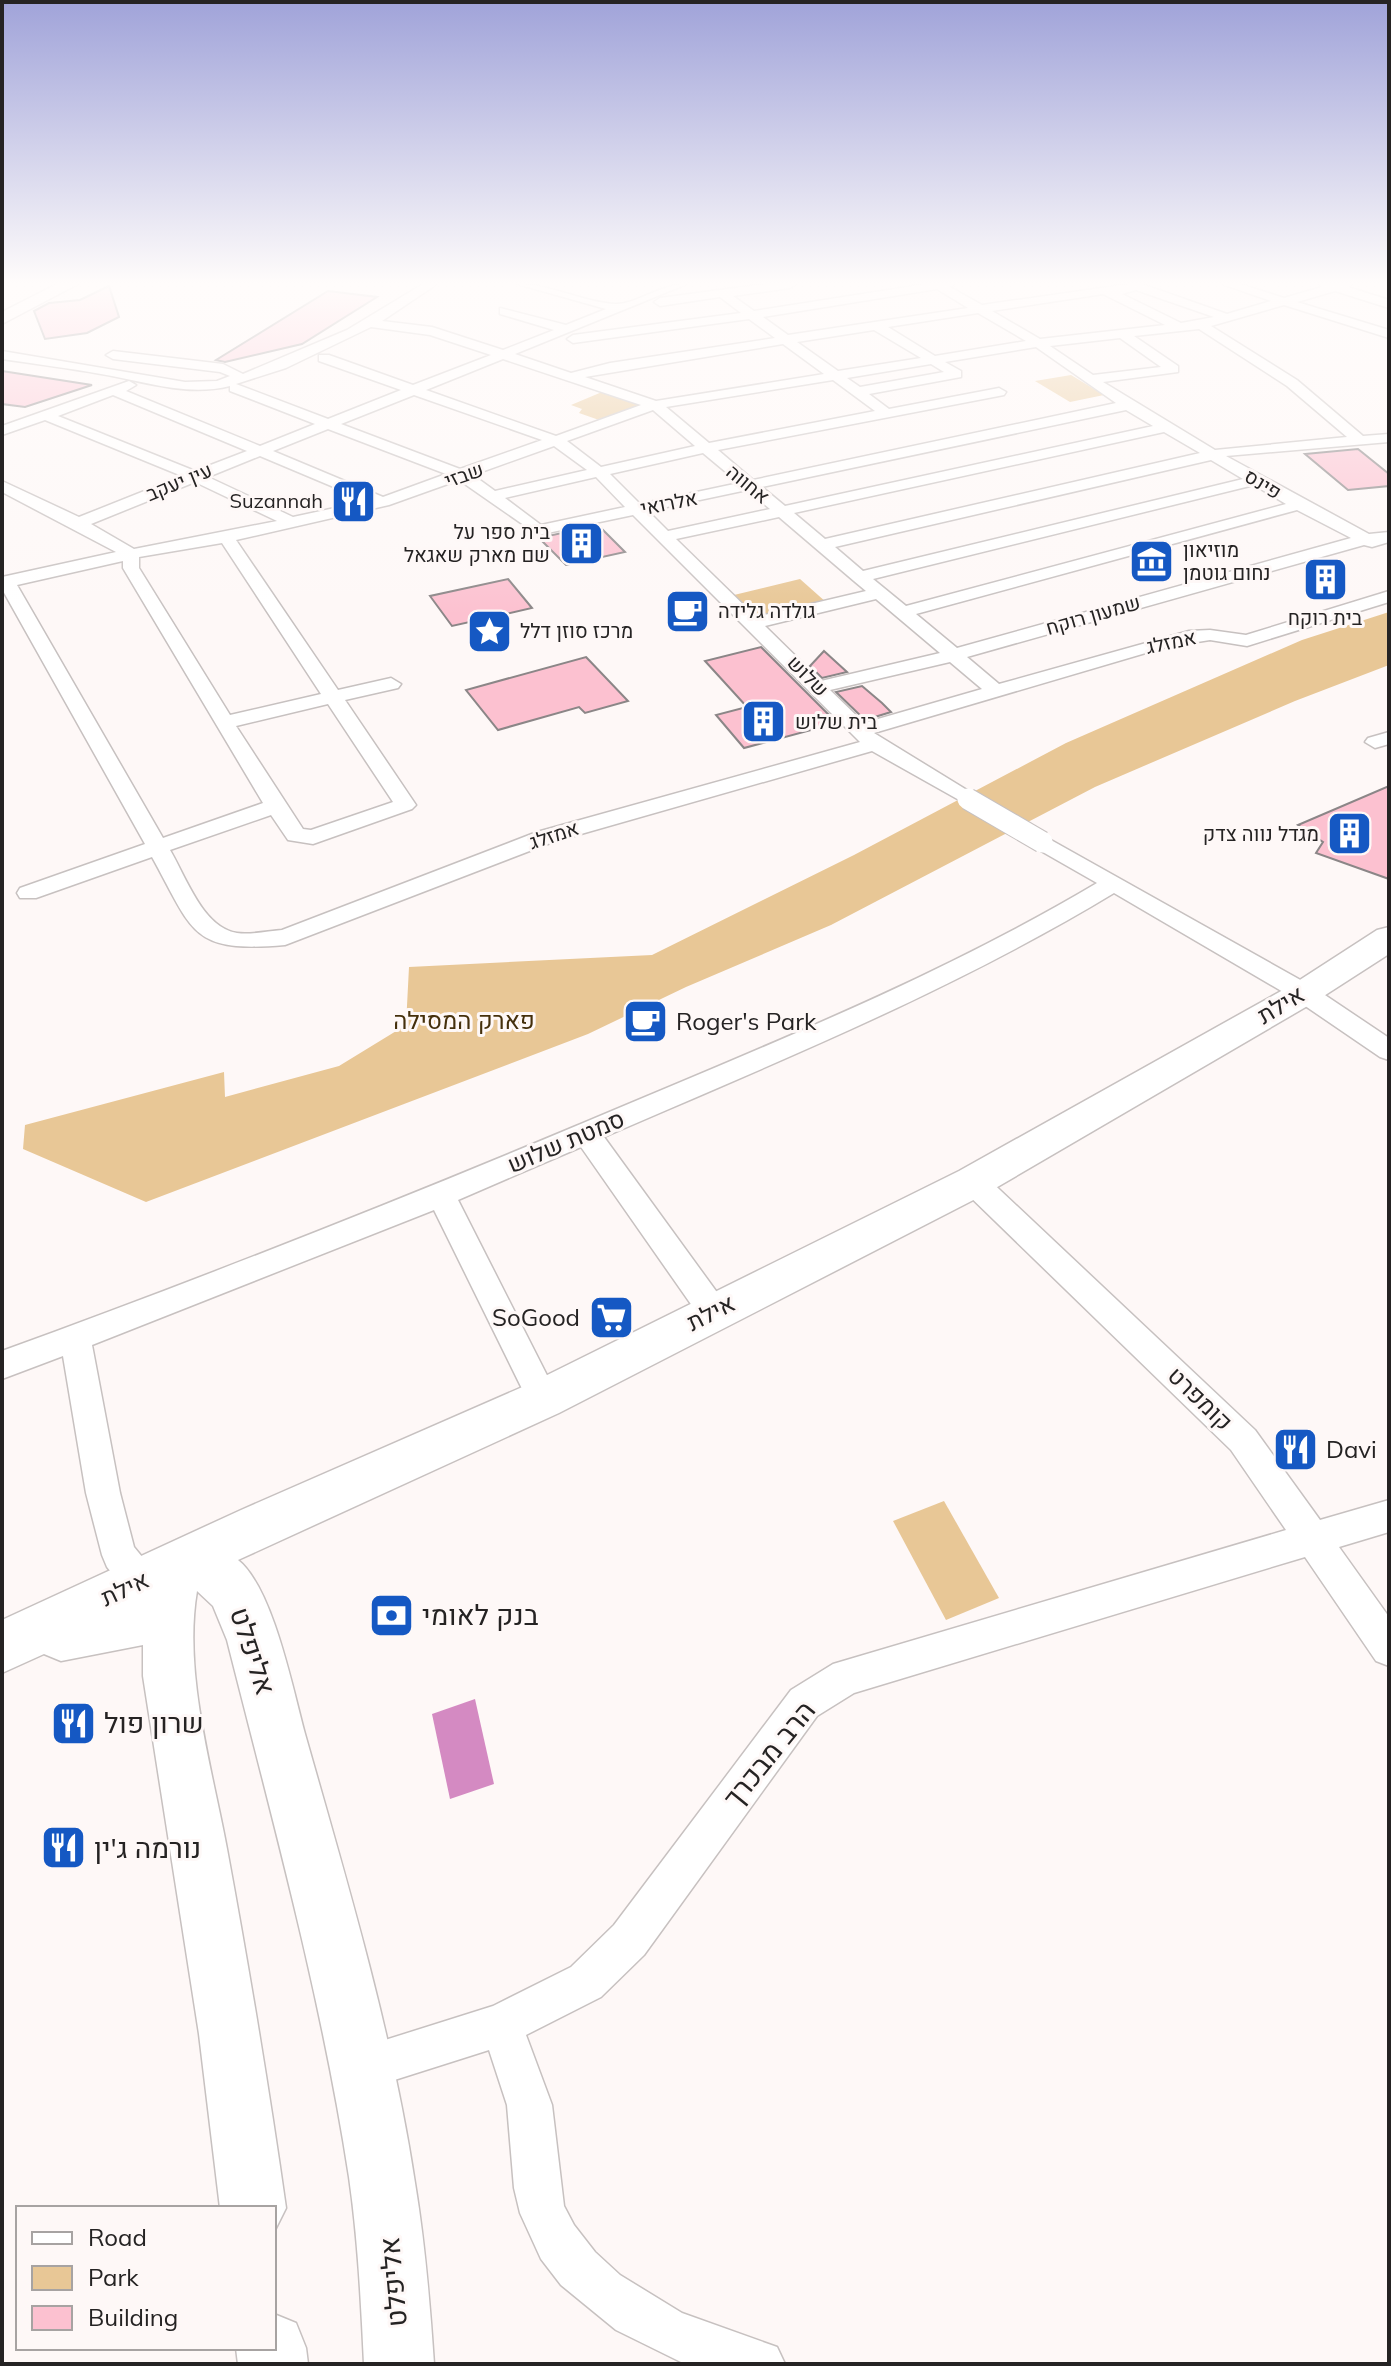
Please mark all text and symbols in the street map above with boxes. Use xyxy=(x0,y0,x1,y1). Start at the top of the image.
street label: שבזי xyxy=(441,456,487,493)
street label: עין יעקב xyxy=(142,457,216,506)
street label: אחווה xyxy=(722,459,775,509)
street label: פינס xyxy=(1240,463,1286,504)
restaurant icon: Suzannah xyxy=(330,477,378,525)
street label: אלרואי xyxy=(638,485,700,520)
place label: Suzannah xyxy=(230,488,323,513)
place label: בית ספר על שם מארק שאגאל xyxy=(404,519,550,567)
building icon: בית ספר על שם מארק שאגאל xyxy=(557,520,605,568)
museum icon: מוזיאון נחום גוטמן xyxy=(1128,537,1176,585)
place label: מוזיאון נחום גוטמן xyxy=(1183,537,1271,585)
building icon: בית רוקח xyxy=(1301,555,1349,603)
cafe icon: גולדה גלידה xyxy=(663,587,711,635)
street label: שמעון רוקח xyxy=(1043,589,1143,640)
place label: גולדה גלידה xyxy=(718,598,816,623)
place label: בית רוקח xyxy=(1288,605,1363,630)
place icon: מרכז סוזן דלל xyxy=(465,607,513,655)
place label: מרכז סוזן דלל xyxy=(520,618,633,643)
street label: אמזלג xyxy=(1144,624,1198,659)
street label: שלוש xyxy=(783,650,834,701)
building icon: בית שלוש xyxy=(740,698,788,746)
place label: בית שלוש xyxy=(795,709,878,734)
building icon: מגדל נווה צדק xyxy=(1326,810,1374,858)
street label: אמזלג xyxy=(526,815,582,854)
place label: מגדל נווה צדק xyxy=(1203,821,1319,846)
street label: אילת xyxy=(1251,978,1310,1030)
cafe icon: Roger's Park xyxy=(621,998,669,1046)
park label: פארק המסילה xyxy=(393,1005,535,1035)
place label: Roger's Park xyxy=(676,1006,817,1036)
street label: סמטת שלוש xyxy=(503,1103,629,1179)
street label: אילת xyxy=(681,1287,740,1337)
supermarket icon: SoGood xyxy=(587,1294,635,1342)
place label: SoGood xyxy=(492,1302,580,1332)
street label: קומפרט xyxy=(1162,1360,1239,1436)
restaurant icon: Davi xyxy=(1271,1426,1319,1474)
place label: Davi xyxy=(1326,1434,1377,1464)
street label: אילת xyxy=(96,1564,154,1612)
bank icon: בנק לאומי xyxy=(367,1591,415,1639)
place label: בנק לאומי xyxy=(422,1597,539,1632)
street label: אליפלט xyxy=(223,1603,284,1699)
street label: הרב מבכרך xyxy=(715,1693,822,1814)
restaurant icon: שרון פול xyxy=(49,1699,97,1747)
place label: שרון פול xyxy=(104,1705,204,1740)
restaurant icon: נורמה ג'ין xyxy=(39,1824,87,1872)
place label: נורמה ג'ין xyxy=(94,1830,201,1865)
legend xyxy=(16,2206,276,2350)
text: Road xyxy=(88,2222,147,2252)
street label: אליפלט xyxy=(371,2236,414,2328)
text: Park xyxy=(88,2262,139,2292)
text: Building xyxy=(88,2302,178,2332)

